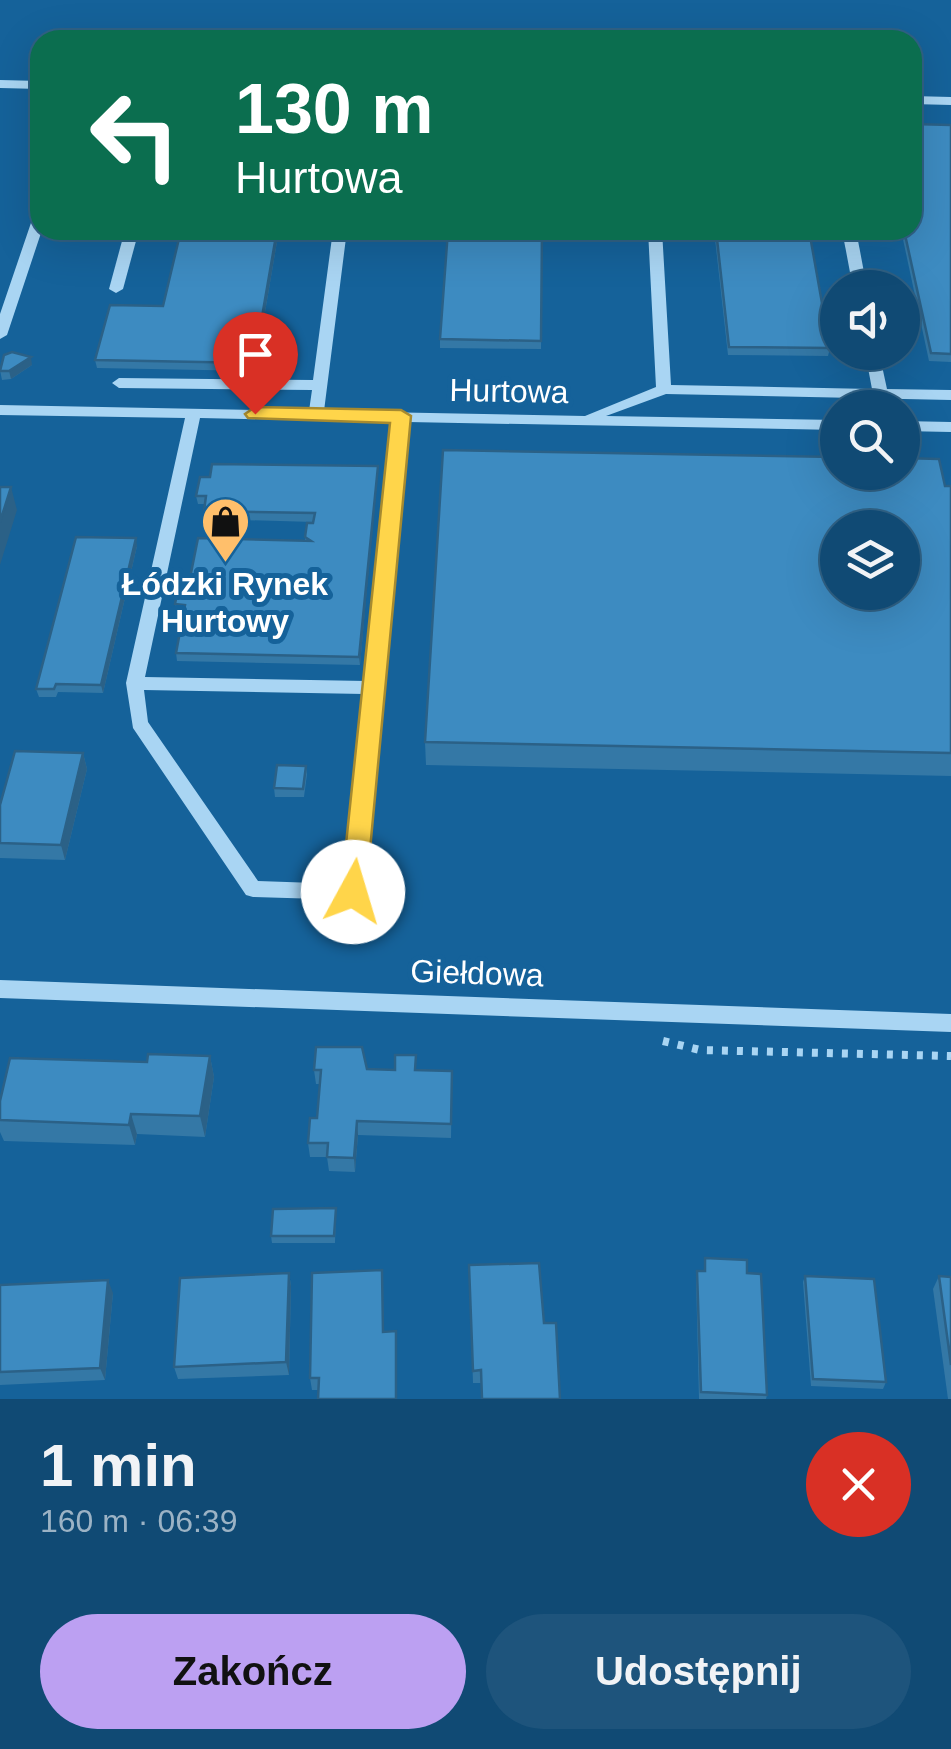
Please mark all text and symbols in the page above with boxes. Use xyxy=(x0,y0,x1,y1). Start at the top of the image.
icon: left xyxy=(70,70,200,200)
text: 130 m xyxy=(235,70,433,148)
text: Hurtowa xyxy=(235,152,403,203)
map controls xyxy=(820,270,920,610)
button: sound xyxy=(820,270,920,370)
pin xyxy=(213,312,298,415)
icon: arrive xyxy=(228,327,283,382)
street label: Hurtowa xyxy=(449,372,569,410)
button: search xyxy=(820,390,920,490)
shop icon: Łódzki Rynek Hurtowy xyxy=(199,496,251,564)
button: layers xyxy=(820,510,920,610)
place label: Łódzki Rynek Hurtowy xyxy=(122,566,328,639)
position arrow xyxy=(301,840,405,944)
street label: Giełdowa xyxy=(410,953,544,993)
text: 1 min xyxy=(40,1432,197,1499)
button: close xyxy=(806,1432,911,1537)
text: 160 m · 06:39 xyxy=(40,1503,237,1539)
button: Zakończ xyxy=(40,1614,466,1729)
button: Udostępnij xyxy=(486,1614,911,1729)

